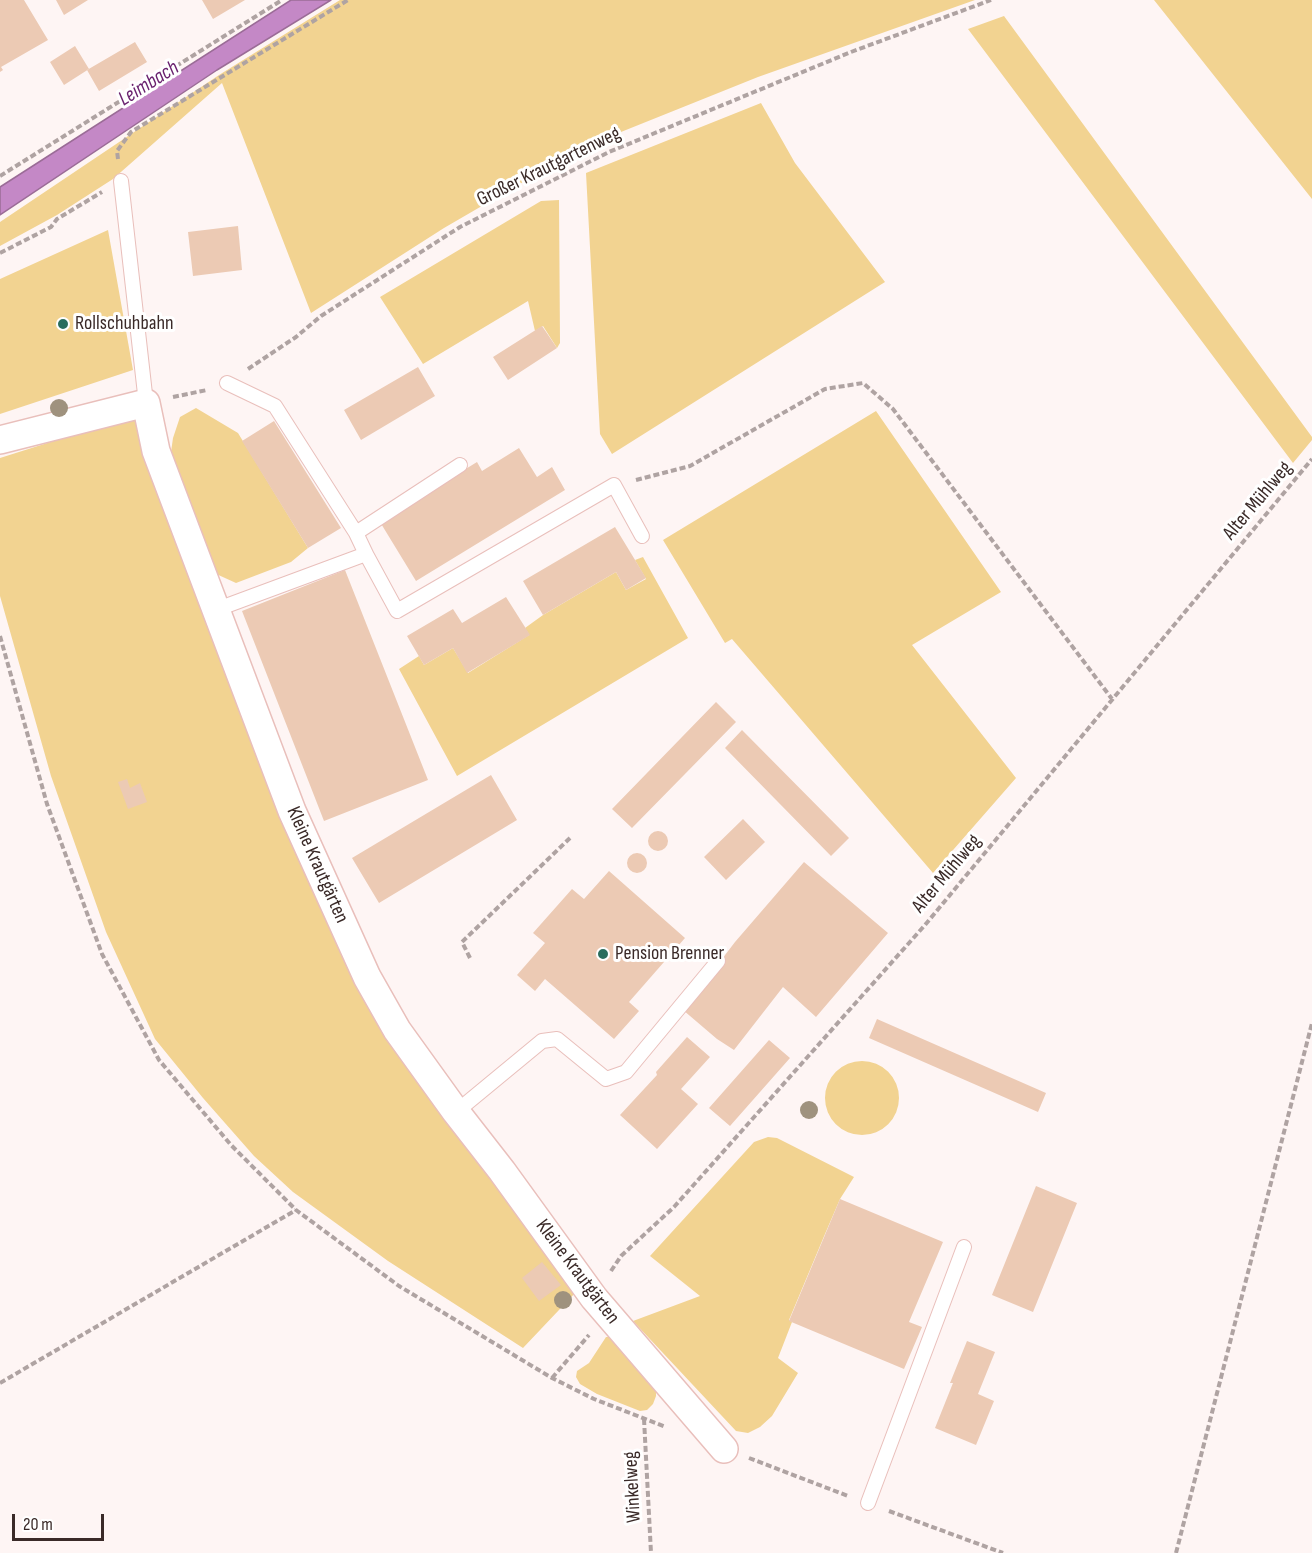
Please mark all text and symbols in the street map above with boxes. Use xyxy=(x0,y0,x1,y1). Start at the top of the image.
water label: Leimbach xyxy=(114,56,184,112)
street label: Großer Krautgartenweg xyxy=(473,122,625,212)
place label: Rollschuhbahn xyxy=(75,312,173,336)
marker: Rollschuhbahn xyxy=(56,317,70,331)
street label: Alter Mühlweg xyxy=(1218,457,1298,545)
street label: Kleine Krautgärten xyxy=(281,803,353,927)
street label: Alter Mühlweg xyxy=(907,830,987,918)
place label: Pension Brenner xyxy=(615,942,724,966)
marker: Pension Brenner xyxy=(596,947,610,961)
street label: Kleine Krautgärten xyxy=(530,1215,624,1329)
street label: Winkelweg xyxy=(619,1451,647,1523)
scale bar xyxy=(15,1502,106,1540)
text: 20 m xyxy=(23,1514,53,1535)

